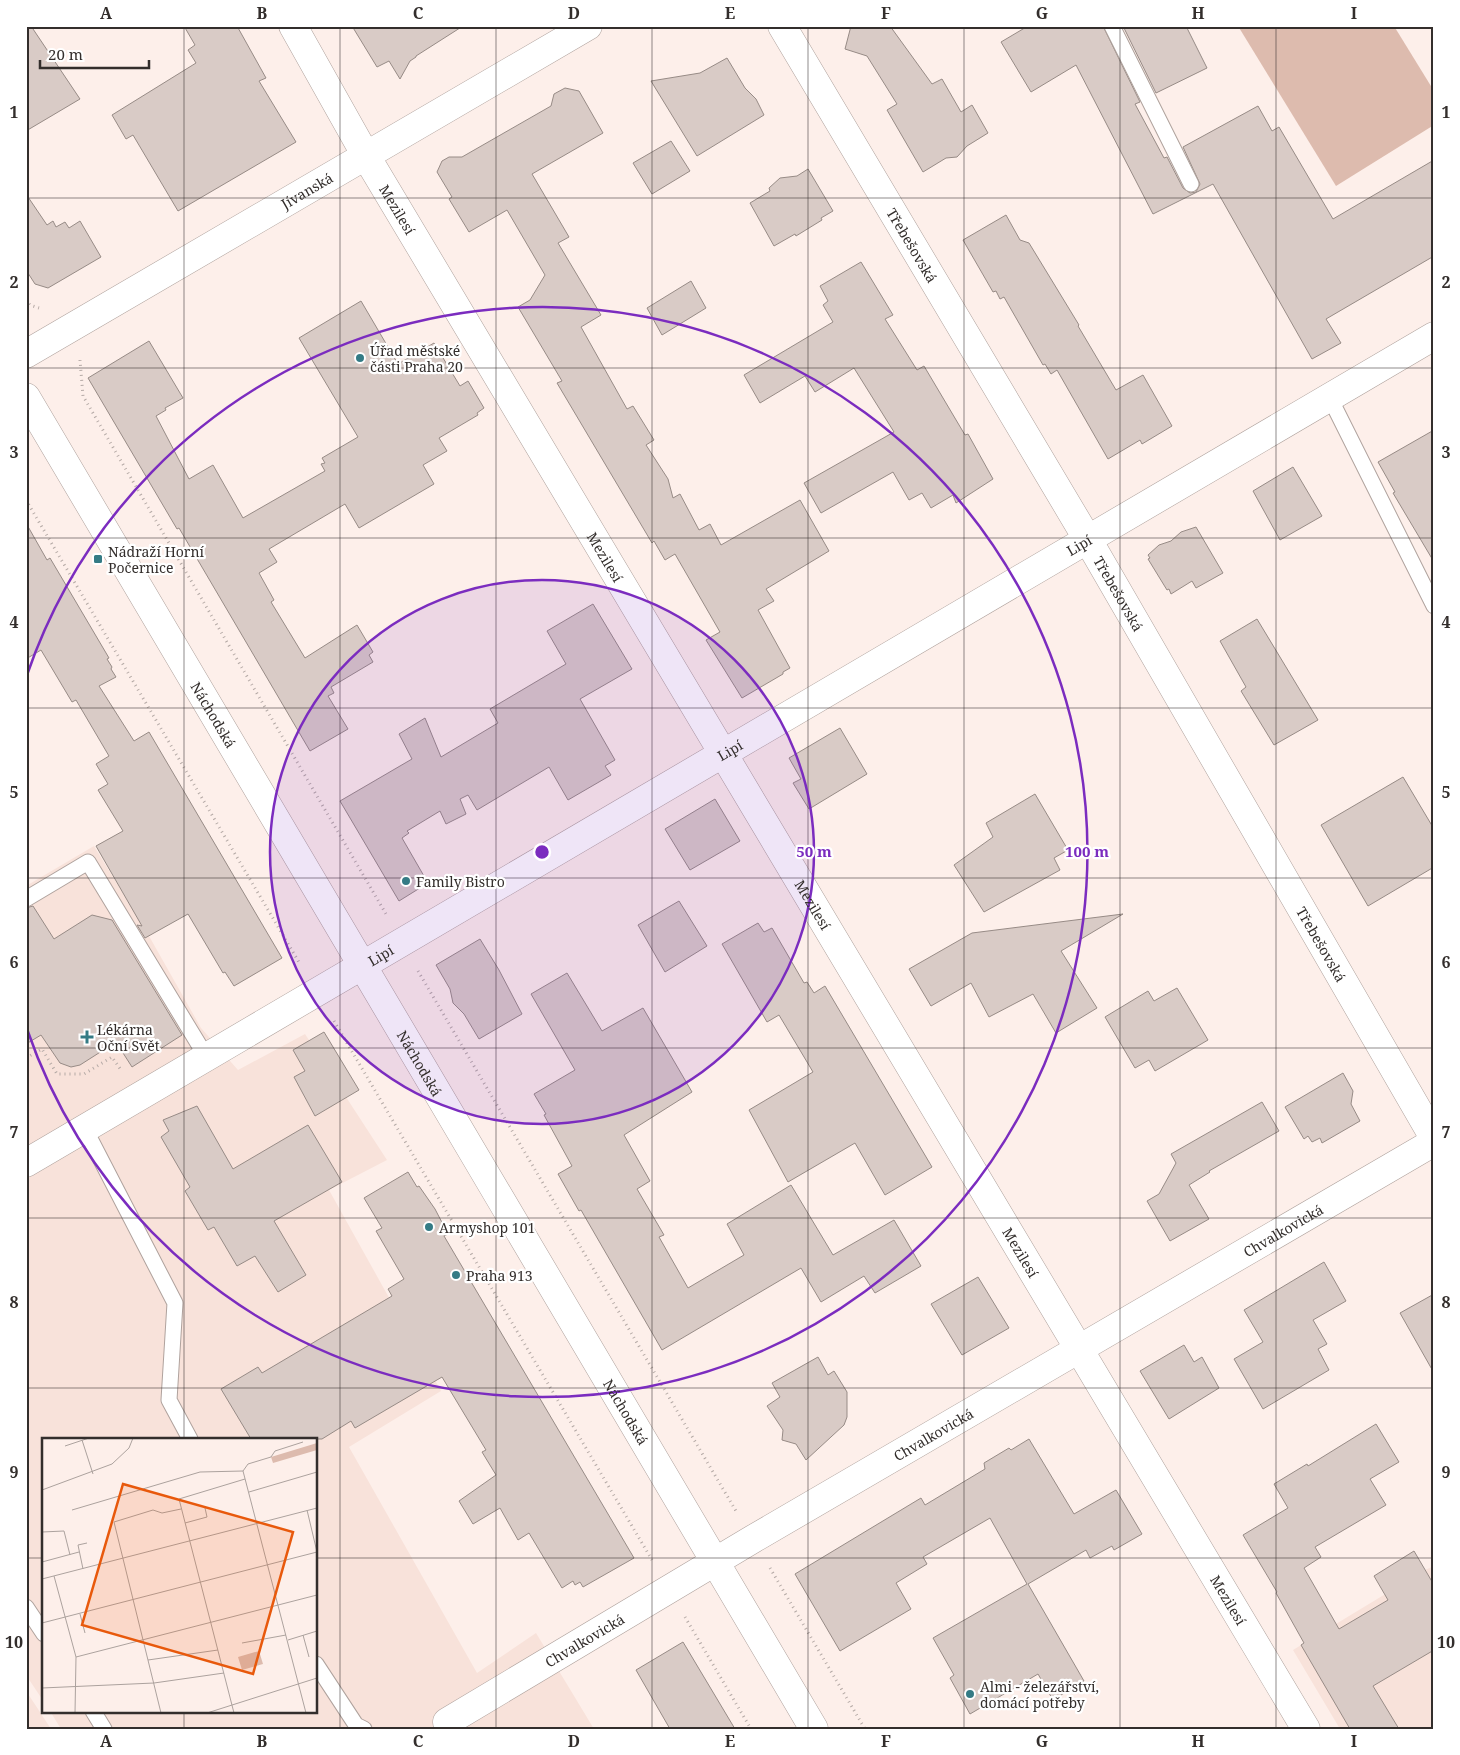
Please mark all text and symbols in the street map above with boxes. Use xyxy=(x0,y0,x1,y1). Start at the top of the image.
text: A xyxy=(100,2,113,24)
text: B xyxy=(257,2,268,24)
text: C xyxy=(413,2,424,24)
text: D xyxy=(568,2,580,24)
text: E xyxy=(725,2,735,24)
text: F xyxy=(881,2,891,24)
text: G xyxy=(1036,2,1048,24)
text: H xyxy=(1191,2,1205,24)
text: I xyxy=(1351,2,1357,24)
scale bar xyxy=(40,38,149,70)
text: 20 m xyxy=(48,44,83,64)
text: 1 xyxy=(9,101,19,123)
text: 1 xyxy=(1441,101,1451,123)
street label: Jívanská xyxy=(276,168,336,213)
street label: Mezilesí xyxy=(376,181,420,238)
street label: Třebešovská xyxy=(883,204,942,286)
text: 2 xyxy=(9,271,19,293)
text: 2 xyxy=(1441,271,1451,293)
place label: Úřad městské části Praha 20 xyxy=(370,341,463,376)
marker: Úřad městské části Praha 20 xyxy=(354,352,366,364)
text: 3 xyxy=(9,441,19,463)
text: 3 xyxy=(1441,441,1451,463)
street label: Mezilesí xyxy=(583,528,628,586)
street label: Lipí xyxy=(1063,529,1095,559)
place label: Nádraží Horní Počernice xyxy=(108,542,204,577)
street label: Třebešovská xyxy=(1090,552,1148,635)
marker: Nádraží Horní Počernice xyxy=(92,553,104,565)
text: 4 xyxy=(9,611,19,633)
text: 4 xyxy=(1441,611,1451,633)
street label: Náchodská xyxy=(187,678,241,751)
street label: Lipí xyxy=(713,735,746,765)
text: 5 xyxy=(9,781,19,803)
text: 5 xyxy=(1441,781,1451,803)
text: 50 m xyxy=(796,841,832,861)
text: 100 m xyxy=(1065,841,1109,861)
centre of rings xyxy=(533,843,551,861)
place label: Family Bistro xyxy=(416,872,505,891)
marker: Family Bistro xyxy=(400,875,412,887)
street label: Mezilesí xyxy=(791,876,836,933)
street label: Třebešovská xyxy=(1293,903,1351,985)
street label: Lipí xyxy=(364,940,397,970)
text: 6 xyxy=(9,951,19,973)
text: 6 xyxy=(1441,951,1451,973)
place label: Lékárna Oční Svět xyxy=(97,1020,160,1055)
street label: Náchodská xyxy=(393,1027,447,1100)
marker: Lékárna Oční Svět xyxy=(81,1031,93,1043)
text: 7 xyxy=(9,1121,19,1143)
text: 7 xyxy=(1441,1121,1451,1143)
street label: Chvalkovická xyxy=(1240,1199,1326,1261)
place label: Armyshop 101 xyxy=(439,1218,535,1237)
marker: Armyshop 101 xyxy=(423,1221,435,1233)
street label: Mezilesí xyxy=(999,1224,1044,1281)
place label: Praha 913 xyxy=(466,1266,533,1285)
marker: Praha 913 xyxy=(450,1269,462,1281)
text: 8 xyxy=(9,1291,19,1313)
text: 8 xyxy=(1441,1291,1451,1313)
street label: Náchodská xyxy=(599,1375,653,1448)
street label: Chvalkovická xyxy=(890,1403,977,1465)
inset map xyxy=(42,1438,318,1712)
text: 9 xyxy=(9,1461,19,1483)
text: 9 xyxy=(1441,1461,1451,1483)
street label: Mezilesí xyxy=(1207,1571,1251,1629)
street label: Chvalkovická xyxy=(541,1609,628,1671)
text: 10 xyxy=(5,1631,23,1653)
text: 10 xyxy=(1437,1631,1455,1653)
place label: Almi - železářství, domácí potřeby xyxy=(980,1677,1099,1712)
marker: Almi - železářství, domácí potřeby xyxy=(964,1688,976,1700)
text: A xyxy=(100,1730,113,1752)
text: B xyxy=(257,1730,268,1752)
text: C xyxy=(413,1730,424,1752)
text: D xyxy=(568,1730,580,1752)
text: E xyxy=(725,1730,735,1752)
text: F xyxy=(881,1730,891,1752)
text: G xyxy=(1036,1730,1048,1752)
text: H xyxy=(1191,1730,1205,1752)
text: I xyxy=(1351,1730,1357,1752)

